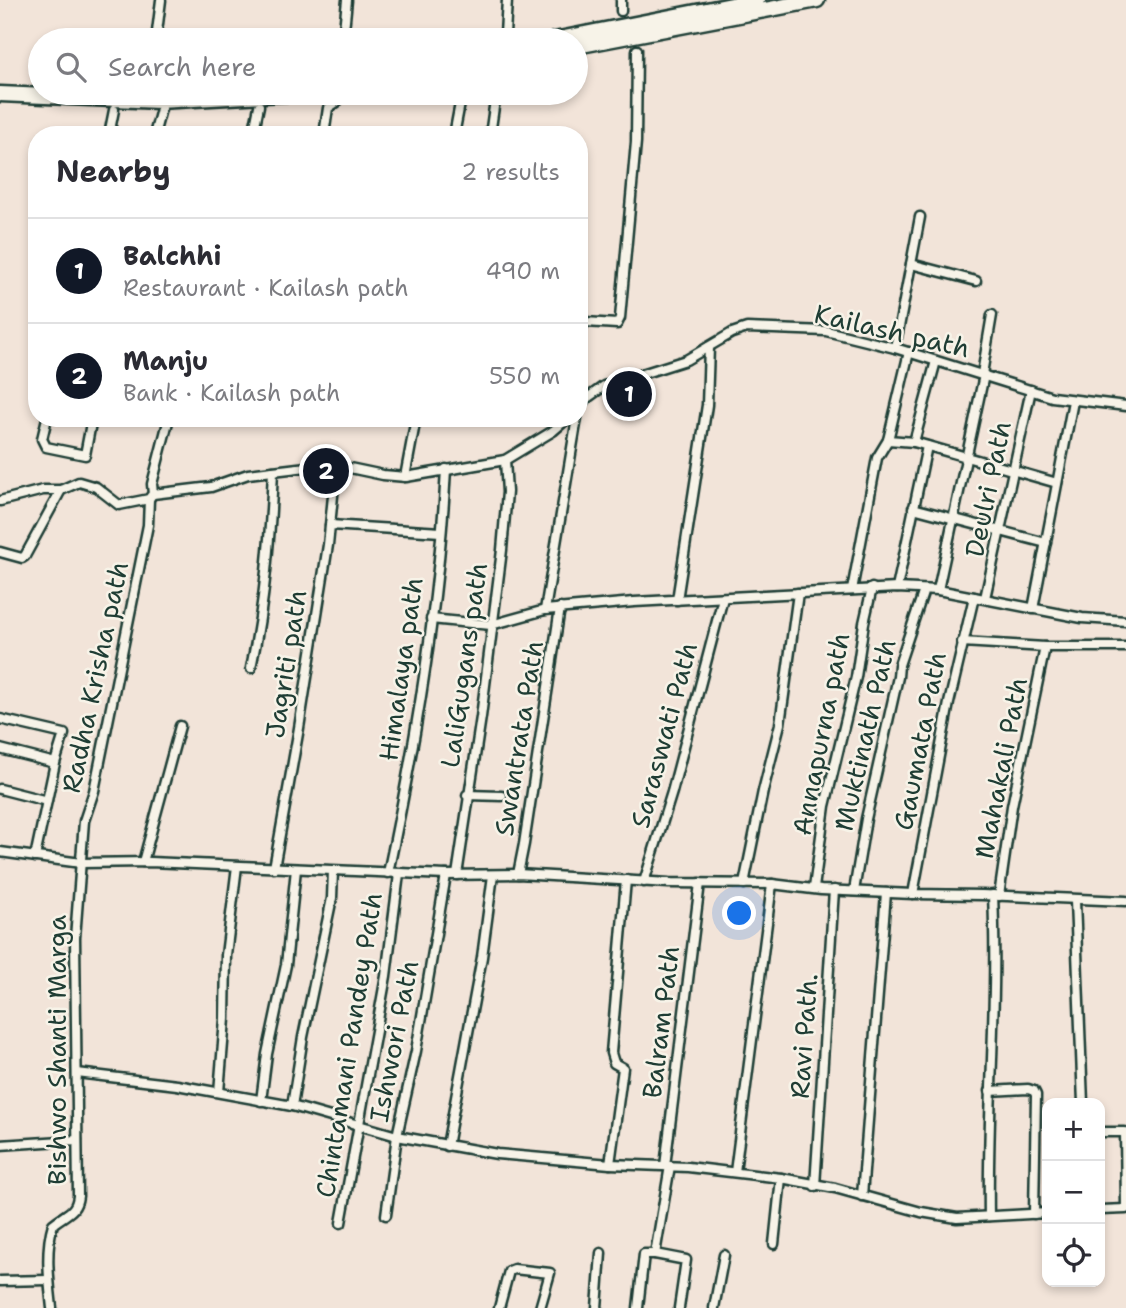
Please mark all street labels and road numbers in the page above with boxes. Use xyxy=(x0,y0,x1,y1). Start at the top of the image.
street label: Kailash path xyxy=(811,296,973,365)
street label: Deulri Path xyxy=(956,418,1019,560)
street label: Radha Krisha path xyxy=(53,558,136,796)
street label: LaliGugans path xyxy=(432,560,495,770)
street label: Himalaya path xyxy=(370,575,431,763)
street label: Jagriti path xyxy=(256,587,315,741)
street label: Annapurna path xyxy=(784,629,857,838)
street label: Muktinath Path xyxy=(825,635,904,834)
street label: Swantrata Path xyxy=(486,638,551,838)
street label: Saraswati Path xyxy=(622,638,705,832)
street label: Gaumata Path xyxy=(885,649,954,833)
street label: Mahakali Path xyxy=(966,674,1035,862)
street label: Chintamani Pandey Path xyxy=(307,890,390,1200)
street label: Bishwo Shanti Marga xyxy=(39,915,74,1185)
street label: Balram Path xyxy=(634,944,687,1100)
street label: Ishwori Path xyxy=(361,957,426,1125)
street label: Ravi Path. xyxy=(782,972,825,1100)

